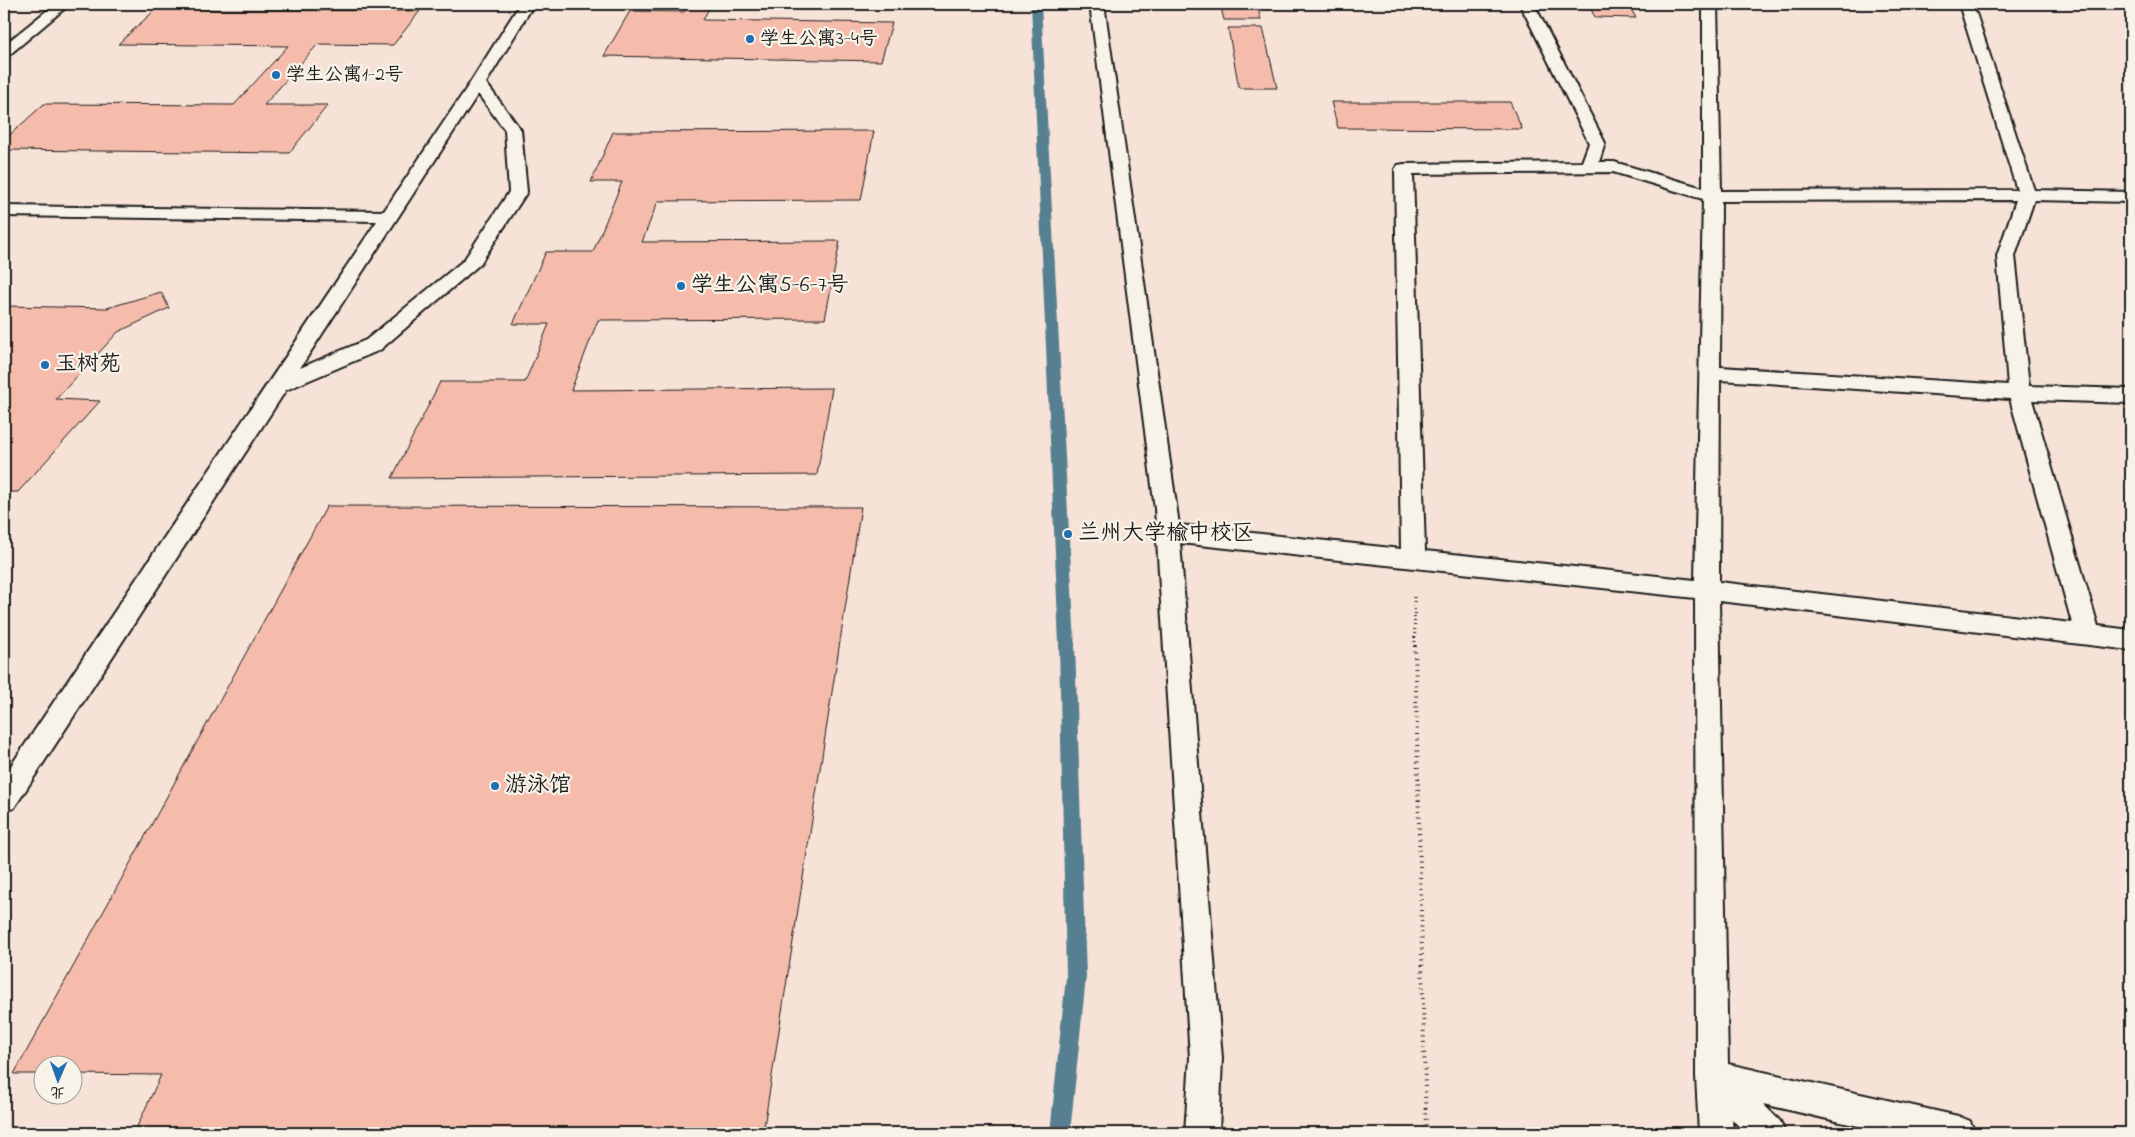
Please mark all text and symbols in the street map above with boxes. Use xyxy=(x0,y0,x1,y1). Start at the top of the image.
place label: 学生公寓3-4号 xyxy=(760,26,878,53)
marker: 学生公寓3-4号 xyxy=(744,33,756,45)
place label: 学生公寓1-2号 xyxy=(286,62,404,89)
marker: 学生公寓1-2号 xyxy=(270,69,282,81)
place label: 学生公寓5-6-7号 xyxy=(691,270,849,302)
marker: 学生公寓5-6-7号 xyxy=(675,280,687,292)
place label: 玉树苑 xyxy=(55,349,121,381)
marker: 玉树苑 xyxy=(39,359,51,371)
place label: 兰州大学榆中校区 xyxy=(1078,518,1254,550)
marker: 兰州大学榆中校区 xyxy=(1062,528,1074,540)
place label: 游泳馆 xyxy=(505,770,571,802)
marker: 游泳馆 xyxy=(489,780,501,792)
north arrow xyxy=(32,1054,82,1104)
text: 北 xyxy=(50,1081,65,1102)

